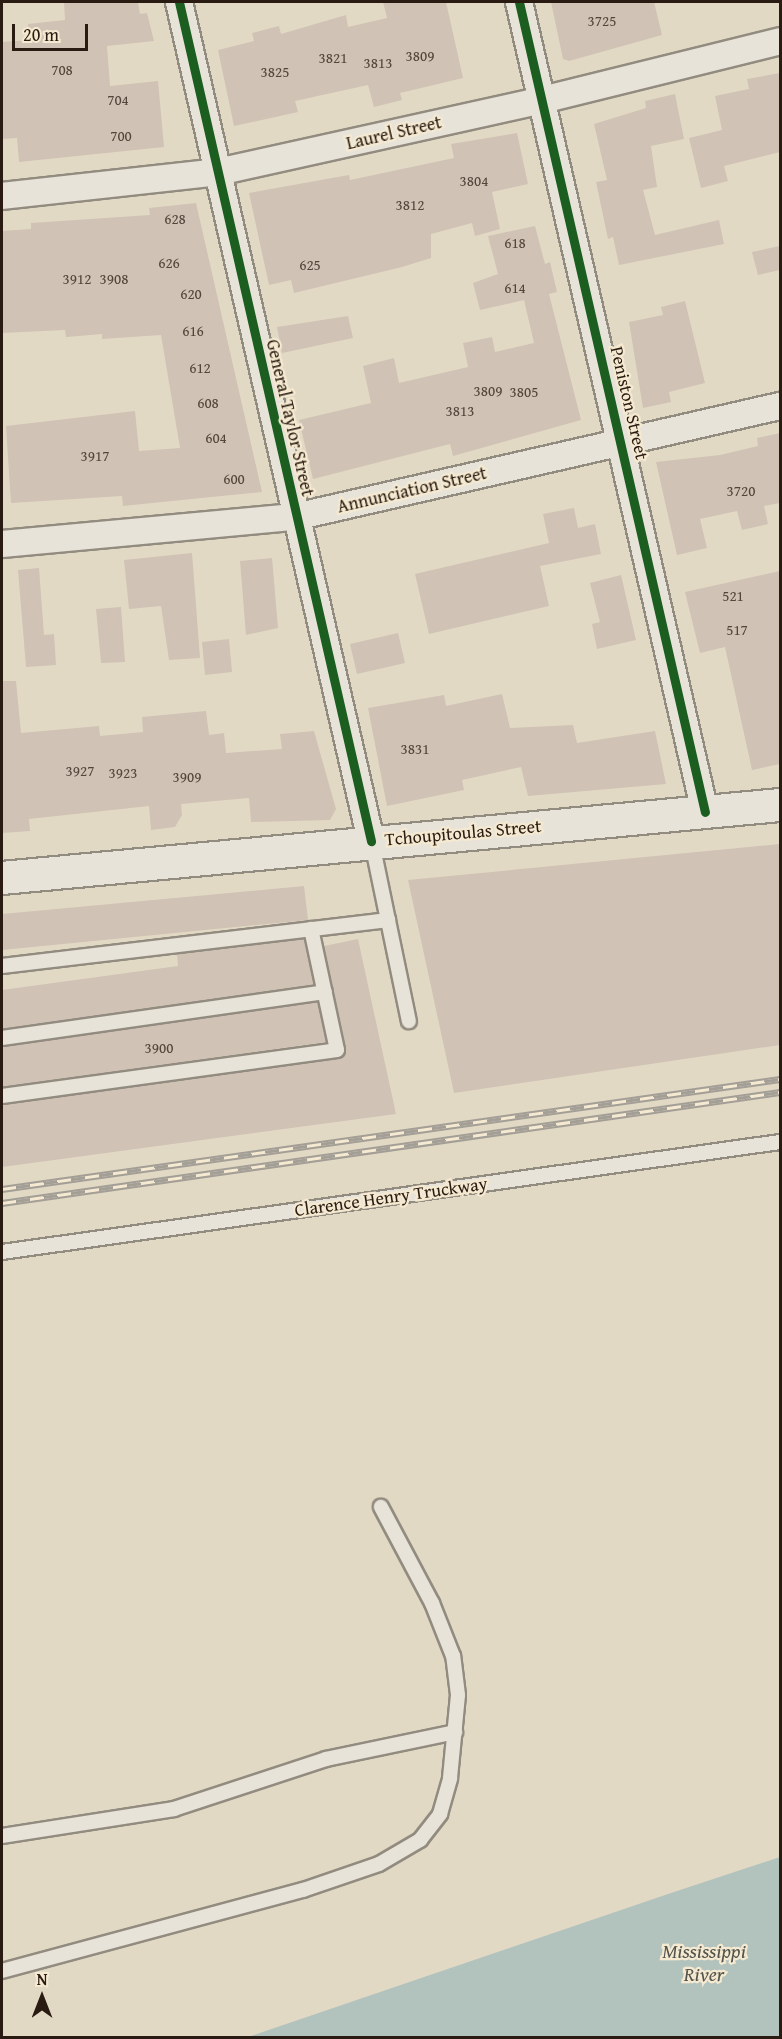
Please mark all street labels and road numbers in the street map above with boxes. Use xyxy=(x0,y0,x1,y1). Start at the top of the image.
street label: Laurel Street xyxy=(344,112,444,154)
street label: General Taylor Street xyxy=(261,337,319,499)
street label: Peniston Street xyxy=(605,344,653,462)
street label: Annunciation Street xyxy=(335,462,489,518)
street label: Tchoupitoulas Street xyxy=(384,815,542,851)
street label: Clarence Henry Truckway xyxy=(293,1173,489,1221)

